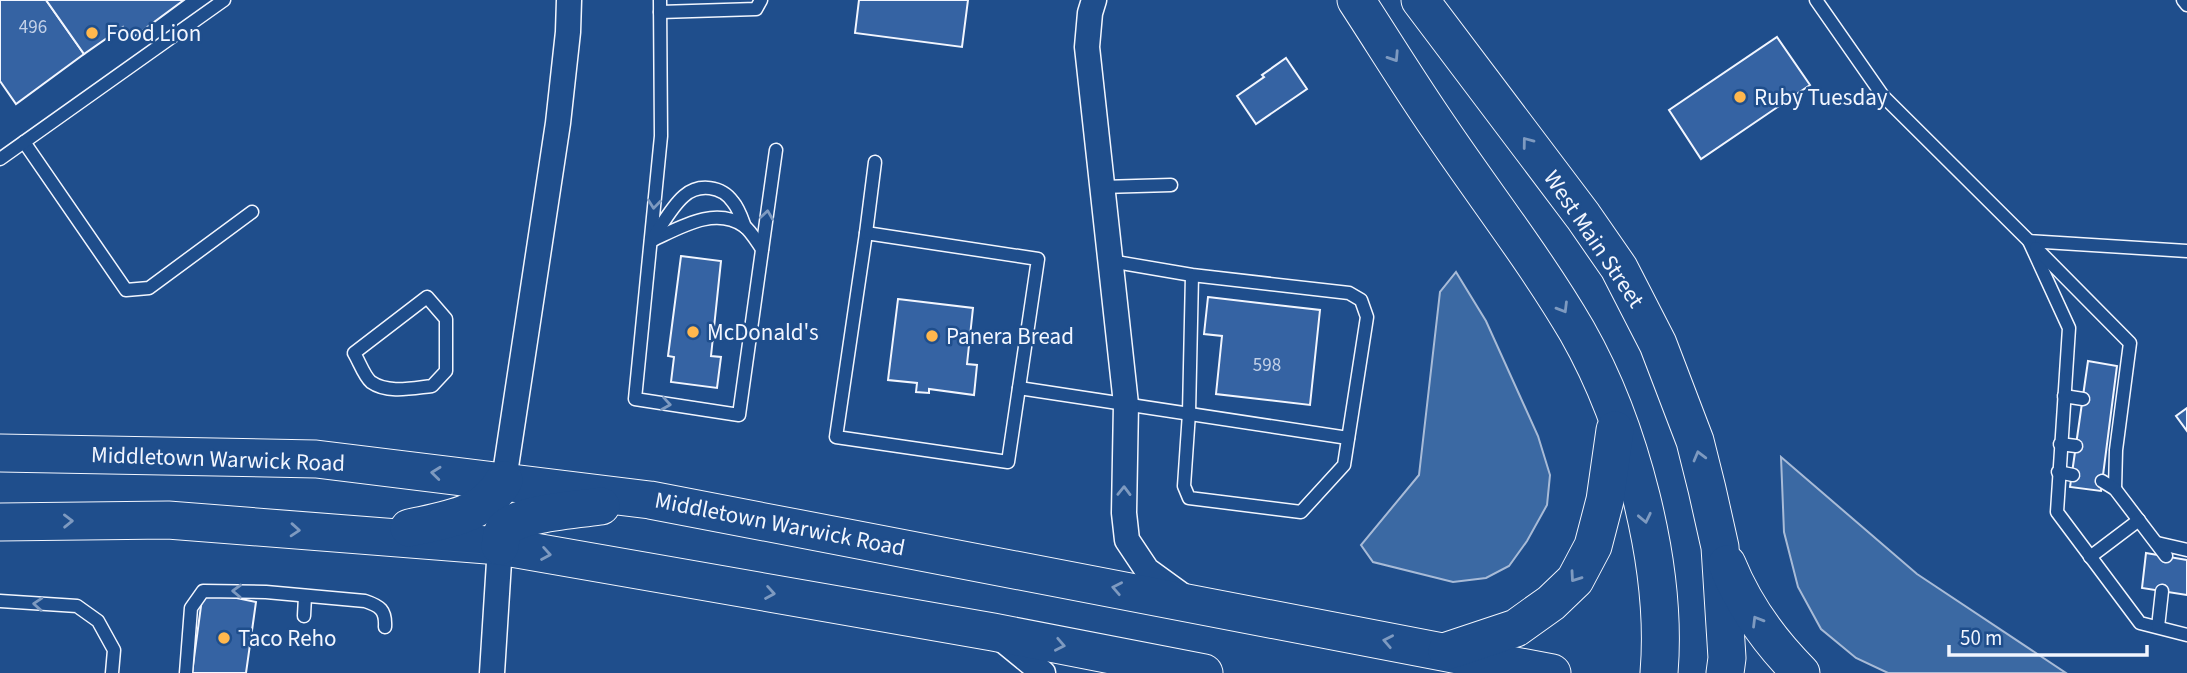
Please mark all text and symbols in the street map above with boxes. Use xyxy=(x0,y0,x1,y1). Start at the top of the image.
house number: 496 xyxy=(19,14,47,41)
place label: Food Lion xyxy=(106,17,201,50)
marker: Food Lion xyxy=(84,25,100,41)
one-way arrow xyxy=(1385,50,1398,63)
place label: Ruby Tuesday xyxy=(1754,81,1888,114)
marker: Ruby Tuesday xyxy=(1732,89,1748,105)
one-way arrow xyxy=(1523,137,1536,150)
street label: West Main Street xyxy=(1536,164,1652,315)
one-way arrow xyxy=(647,199,662,210)
one-way arrow xyxy=(759,209,774,221)
one-way arrow xyxy=(1554,300,1567,313)
place label: McDonald's xyxy=(707,316,819,349)
place label: Panera Bread xyxy=(946,320,1074,353)
marker: McDonald's xyxy=(685,324,701,340)
marker: Panera Bread xyxy=(924,328,940,344)
house number: 598 xyxy=(1253,352,1281,379)
one-way arrow xyxy=(660,396,671,411)
street label: Middletown Warwick Road xyxy=(90,438,346,480)
one-way arrow xyxy=(1693,450,1707,462)
one-way arrow xyxy=(430,465,442,480)
street label: Middletown Warwick Road xyxy=(652,484,908,564)
one-way arrow xyxy=(1117,485,1132,496)
one-way arrow xyxy=(1636,512,1651,524)
one-way arrow xyxy=(63,514,74,529)
one-way arrow xyxy=(290,522,301,537)
one-way arrow xyxy=(540,546,552,561)
one-way arrow xyxy=(1571,569,1583,582)
one-way arrow xyxy=(1111,582,1123,597)
one-way arrow xyxy=(231,584,242,599)
one-way arrow xyxy=(764,585,776,600)
one-way arrow xyxy=(33,597,44,612)
scale bar xyxy=(1949,614,2147,658)
one-way arrow xyxy=(1752,615,1765,628)
place label: Taco Reho xyxy=(238,622,337,655)
text: 50 m xyxy=(1960,623,2002,653)
marker: Taco Reho xyxy=(216,630,232,646)
one-way arrow xyxy=(1382,635,1394,650)
one-way arrow xyxy=(1054,637,1066,652)

